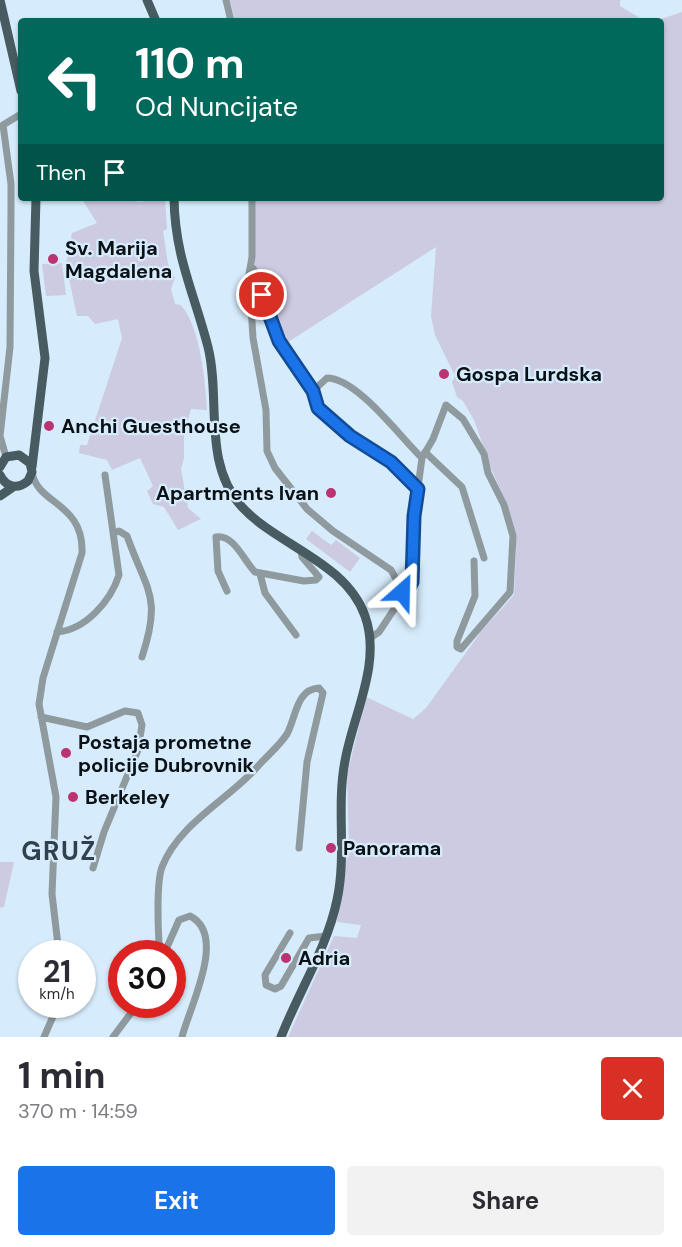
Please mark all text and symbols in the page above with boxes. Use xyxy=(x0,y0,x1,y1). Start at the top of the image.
text: 110 m xyxy=(135,36,245,91)
icon: left xyxy=(36,42,114,120)
text: Od Nuncijate xyxy=(135,89,298,124)
icon: arrive xyxy=(98,156,131,189)
text: Then xyxy=(36,158,86,187)
place label: Sv. Marija Magdalena xyxy=(65,235,172,284)
marker: Sv. Marija Magdalena xyxy=(46,252,60,266)
pin xyxy=(236,269,287,320)
icon: arrive xyxy=(245,278,278,311)
place label: Gospa Lurdska xyxy=(456,361,602,387)
marker: Gospa Lurdska xyxy=(437,367,451,381)
place label: Anchi Guesthouse xyxy=(61,413,241,439)
marker: Anchi Guesthouse xyxy=(42,419,56,433)
place label: Apartments Ivan xyxy=(156,480,319,506)
marker: Apartments Ivan xyxy=(324,486,338,500)
position arrow xyxy=(370,560,434,624)
place label: Postaja prometne policije Dubrovnik xyxy=(78,729,254,778)
marker: Postaja prometne policije Dubrovnik xyxy=(59,746,73,760)
place label: Berkeley xyxy=(85,784,170,810)
marker: Berkeley xyxy=(66,790,80,804)
district label: GRUŽ xyxy=(21,834,97,868)
place label: Panorama xyxy=(343,835,441,861)
marker: Panorama xyxy=(324,841,338,855)
speed limit sign: 30 xyxy=(108,940,186,1018)
place label: Adria xyxy=(298,945,350,971)
marker: Adria xyxy=(279,951,293,965)
text: 21 xyxy=(43,952,71,991)
text: km/h xyxy=(39,984,75,1004)
text: 1 min xyxy=(18,1052,106,1099)
button: close xyxy=(601,1057,664,1120)
text: 370 m · 14:59 xyxy=(18,1098,138,1124)
button: Exit xyxy=(18,1166,335,1235)
button: Share xyxy=(347,1166,664,1235)

